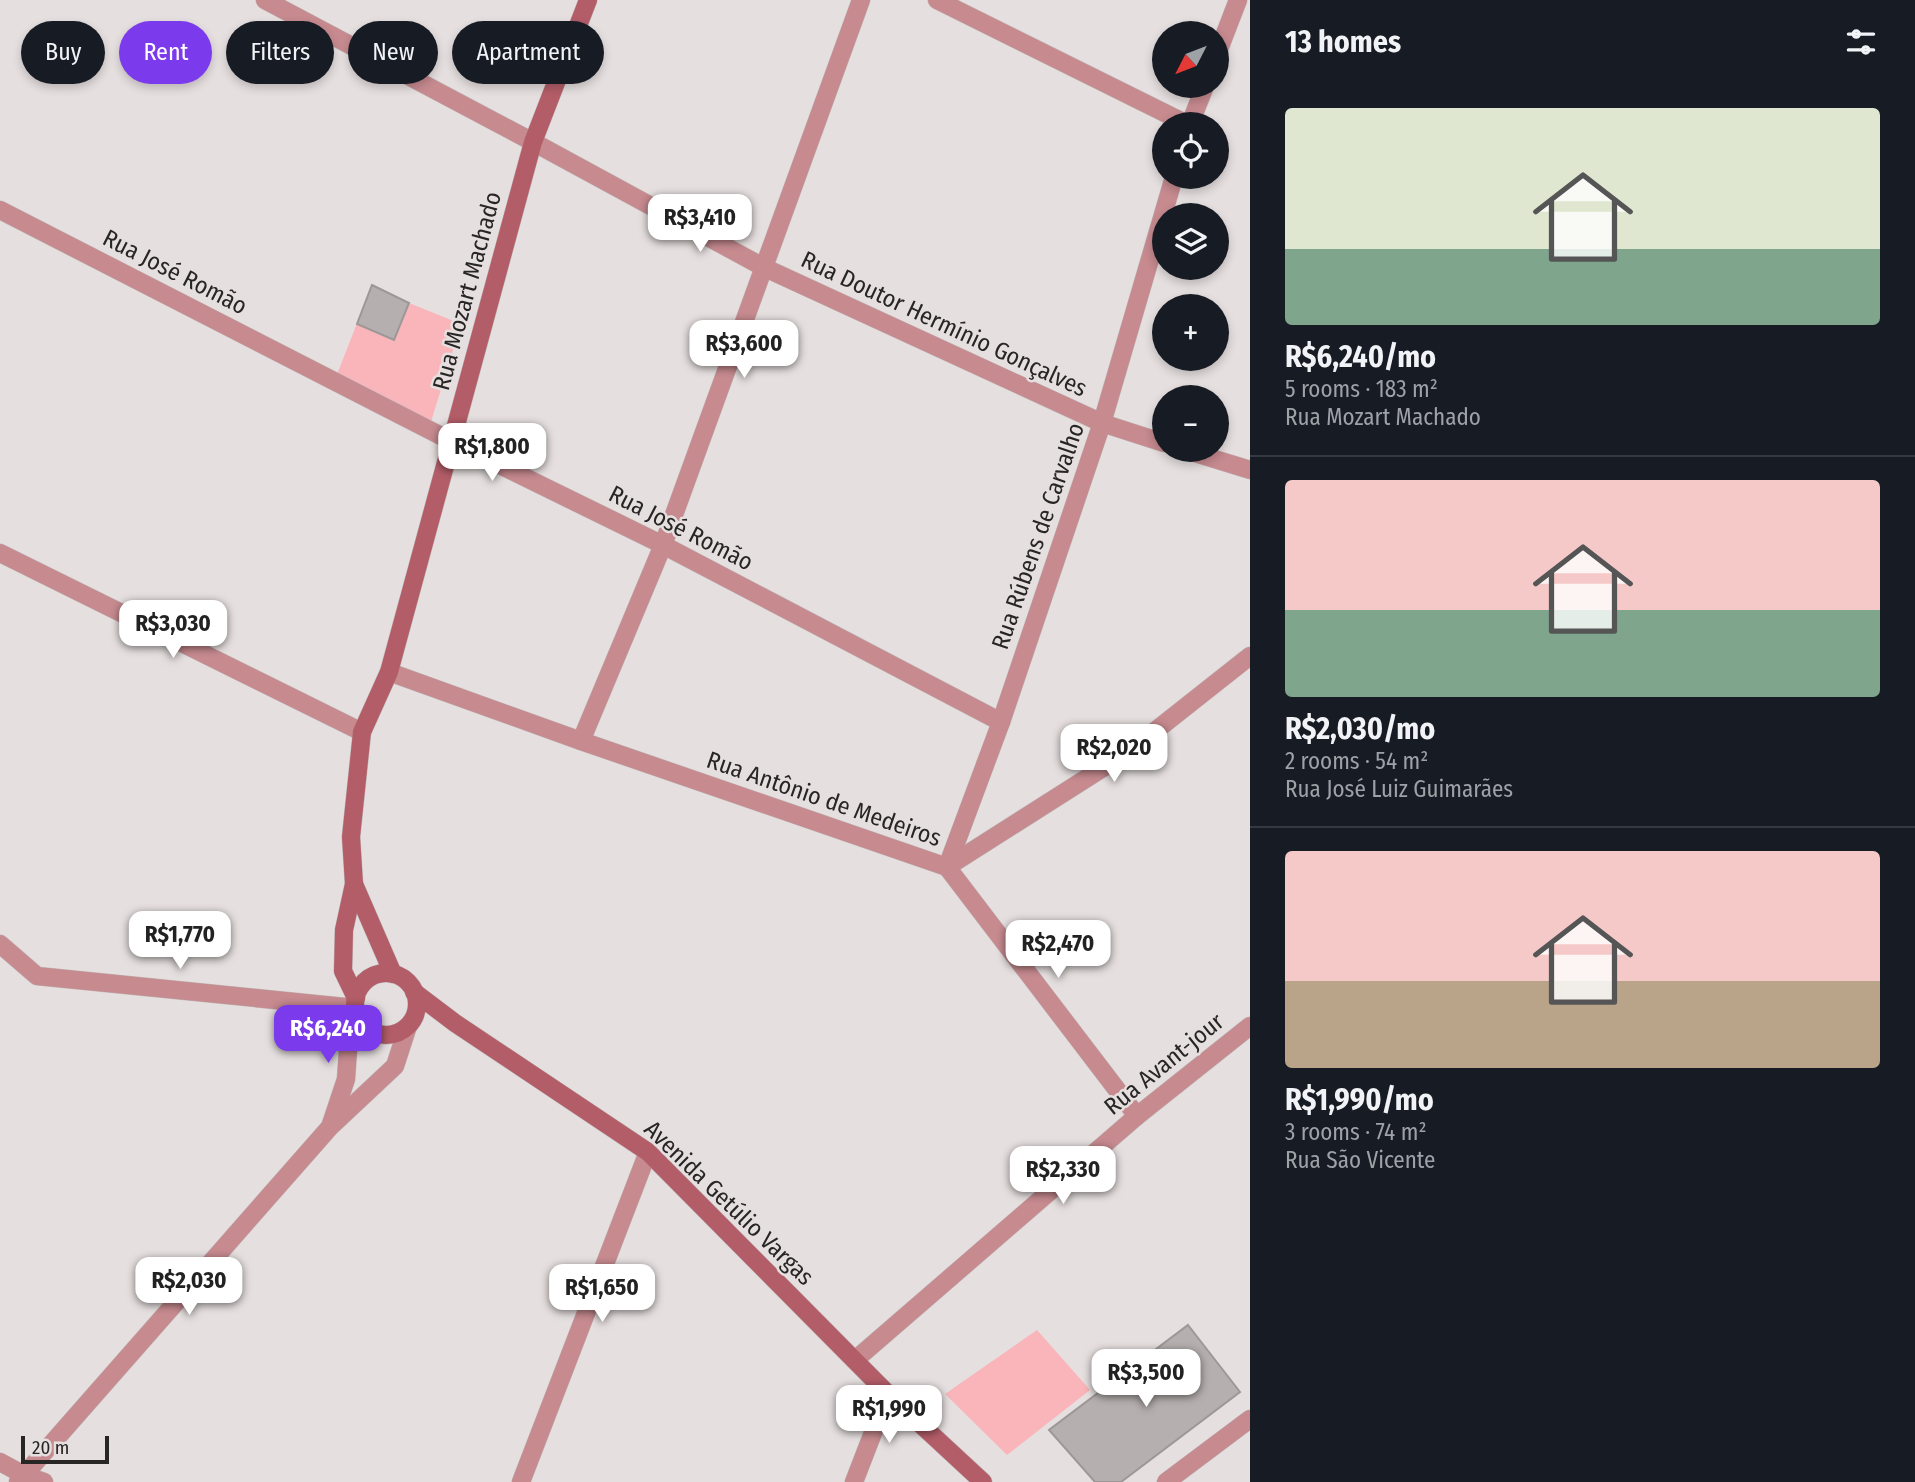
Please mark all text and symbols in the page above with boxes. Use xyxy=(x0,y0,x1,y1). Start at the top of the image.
chip: Buy xyxy=(21,21,105,84)
chip: Rent xyxy=(119,21,212,84)
chip: Filters xyxy=(226,21,334,84)
chip: New xyxy=(348,21,438,84)
chip: Apartment xyxy=(452,21,604,84)
north arrow xyxy=(1152,21,1228,98)
map controls xyxy=(1152,21,1229,462)
icon: filters xyxy=(1842,23,1880,61)
text: 13 homes xyxy=(1285,24,1401,60)
button: locate xyxy=(1152,112,1229,189)
icon: home xyxy=(1520,154,1646,280)
street label: Rua Mozart Machado xyxy=(427,189,507,393)
pin: R$3,410 xyxy=(635,194,765,254)
text: R$3,410 xyxy=(664,203,736,231)
button: layers xyxy=(1152,203,1229,280)
street label: Rua José Romão xyxy=(98,224,252,320)
street label: Rua Doutor Hermínio Gonçalves xyxy=(797,245,1091,403)
button: + xyxy=(1152,294,1229,371)
pin: R$3,600 xyxy=(679,320,809,380)
text: R$3,600 xyxy=(705,329,783,357)
text: R$6,240/mo xyxy=(1285,339,1436,375)
text: 5 rooms · 183 m² xyxy=(1285,375,1438,403)
button: − xyxy=(1152,385,1229,462)
text: Rua Mozart Machado xyxy=(1285,403,1481,431)
street label: Rua Rúbens de Carvalho xyxy=(986,419,1090,653)
pin: R$1,800 xyxy=(427,424,557,483)
text: R$1,800 xyxy=(454,432,530,460)
street label: Rua José Romão xyxy=(604,480,758,576)
icon: home xyxy=(1520,526,1646,652)
pin: R$3,030 xyxy=(108,600,238,660)
text: R$3,030 xyxy=(135,609,211,637)
text: R$2,030/mo xyxy=(1285,711,1435,747)
pin: R$2,020 xyxy=(1049,724,1179,784)
text: R$2,020 xyxy=(1076,733,1152,761)
street label: Rua Antônio de Medeiros xyxy=(703,746,945,852)
text: 2 rooms · 54 m² xyxy=(1285,747,1428,775)
text: Rua José Luiz Guimarães xyxy=(1285,775,1513,803)
icon: home xyxy=(1520,897,1646,1023)
pin: R$1,770 xyxy=(115,912,245,971)
text: R$1,770 xyxy=(145,920,215,948)
pin: R$2,470 xyxy=(993,920,1123,980)
text: R$2,470 xyxy=(1022,929,1094,957)
pin: R$6,240 xyxy=(263,1006,393,1065)
street label: Rua Avant-jour xyxy=(1099,1007,1230,1121)
text: R$6,240 xyxy=(290,1014,366,1042)
text: R$1,990/mo xyxy=(1285,1082,1434,1118)
street label: Avenida Getúlio Vargas xyxy=(639,1115,819,1291)
text: 3 rooms · 74 m² xyxy=(1285,1118,1427,1146)
pin: R$2,330 xyxy=(998,1146,1128,1206)
text: Rua São Vicente xyxy=(1285,1146,1435,1174)
text: R$2,330 xyxy=(1026,1155,1100,1183)
pin: R$2,030 xyxy=(124,1258,254,1317)
pin: R$1,650 xyxy=(537,1264,667,1324)
text: R$2,030 xyxy=(151,1266,227,1294)
text: R$1,650 xyxy=(565,1273,639,1301)
pin: R$3,500 xyxy=(1081,1350,1211,1409)
text: R$3,500 xyxy=(1108,1358,1184,1386)
pin: R$1,990 xyxy=(824,1386,954,1445)
text: R$1,990 xyxy=(852,1394,926,1422)
scale bar xyxy=(21,1433,108,1465)
text: 20 m xyxy=(32,1436,69,1459)

